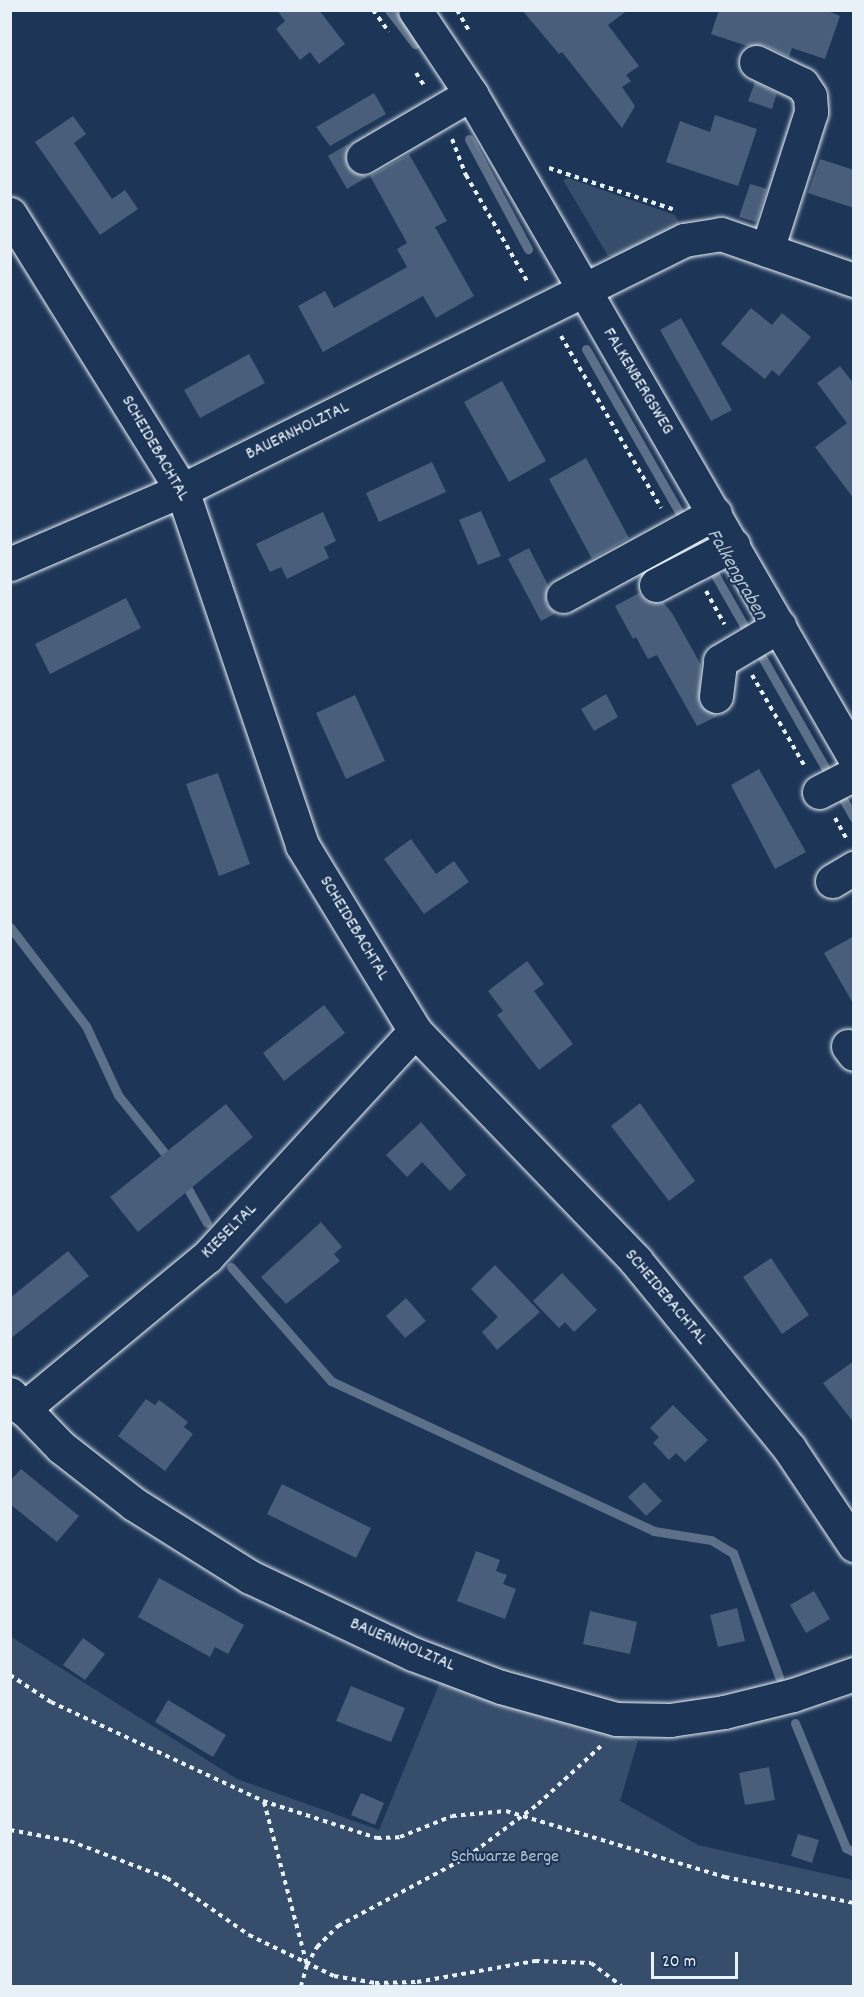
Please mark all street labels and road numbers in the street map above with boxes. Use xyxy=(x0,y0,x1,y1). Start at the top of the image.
street label: FALKENBERGSWEG xyxy=(597,325,677,439)
street label: SCHEIDEBACHTAL xyxy=(115,392,193,506)
street label: BAUERNHOLZTAL xyxy=(243,398,353,466)
street label: SCHEIDEBACHTAL xyxy=(313,873,393,985)
street label: KIESELTAL xyxy=(198,1200,262,1264)
street label: SCHEIDEBACHTAL xyxy=(619,1246,711,1350)
street label: BAUERNHOLZTAL xyxy=(346,1614,458,1678)

